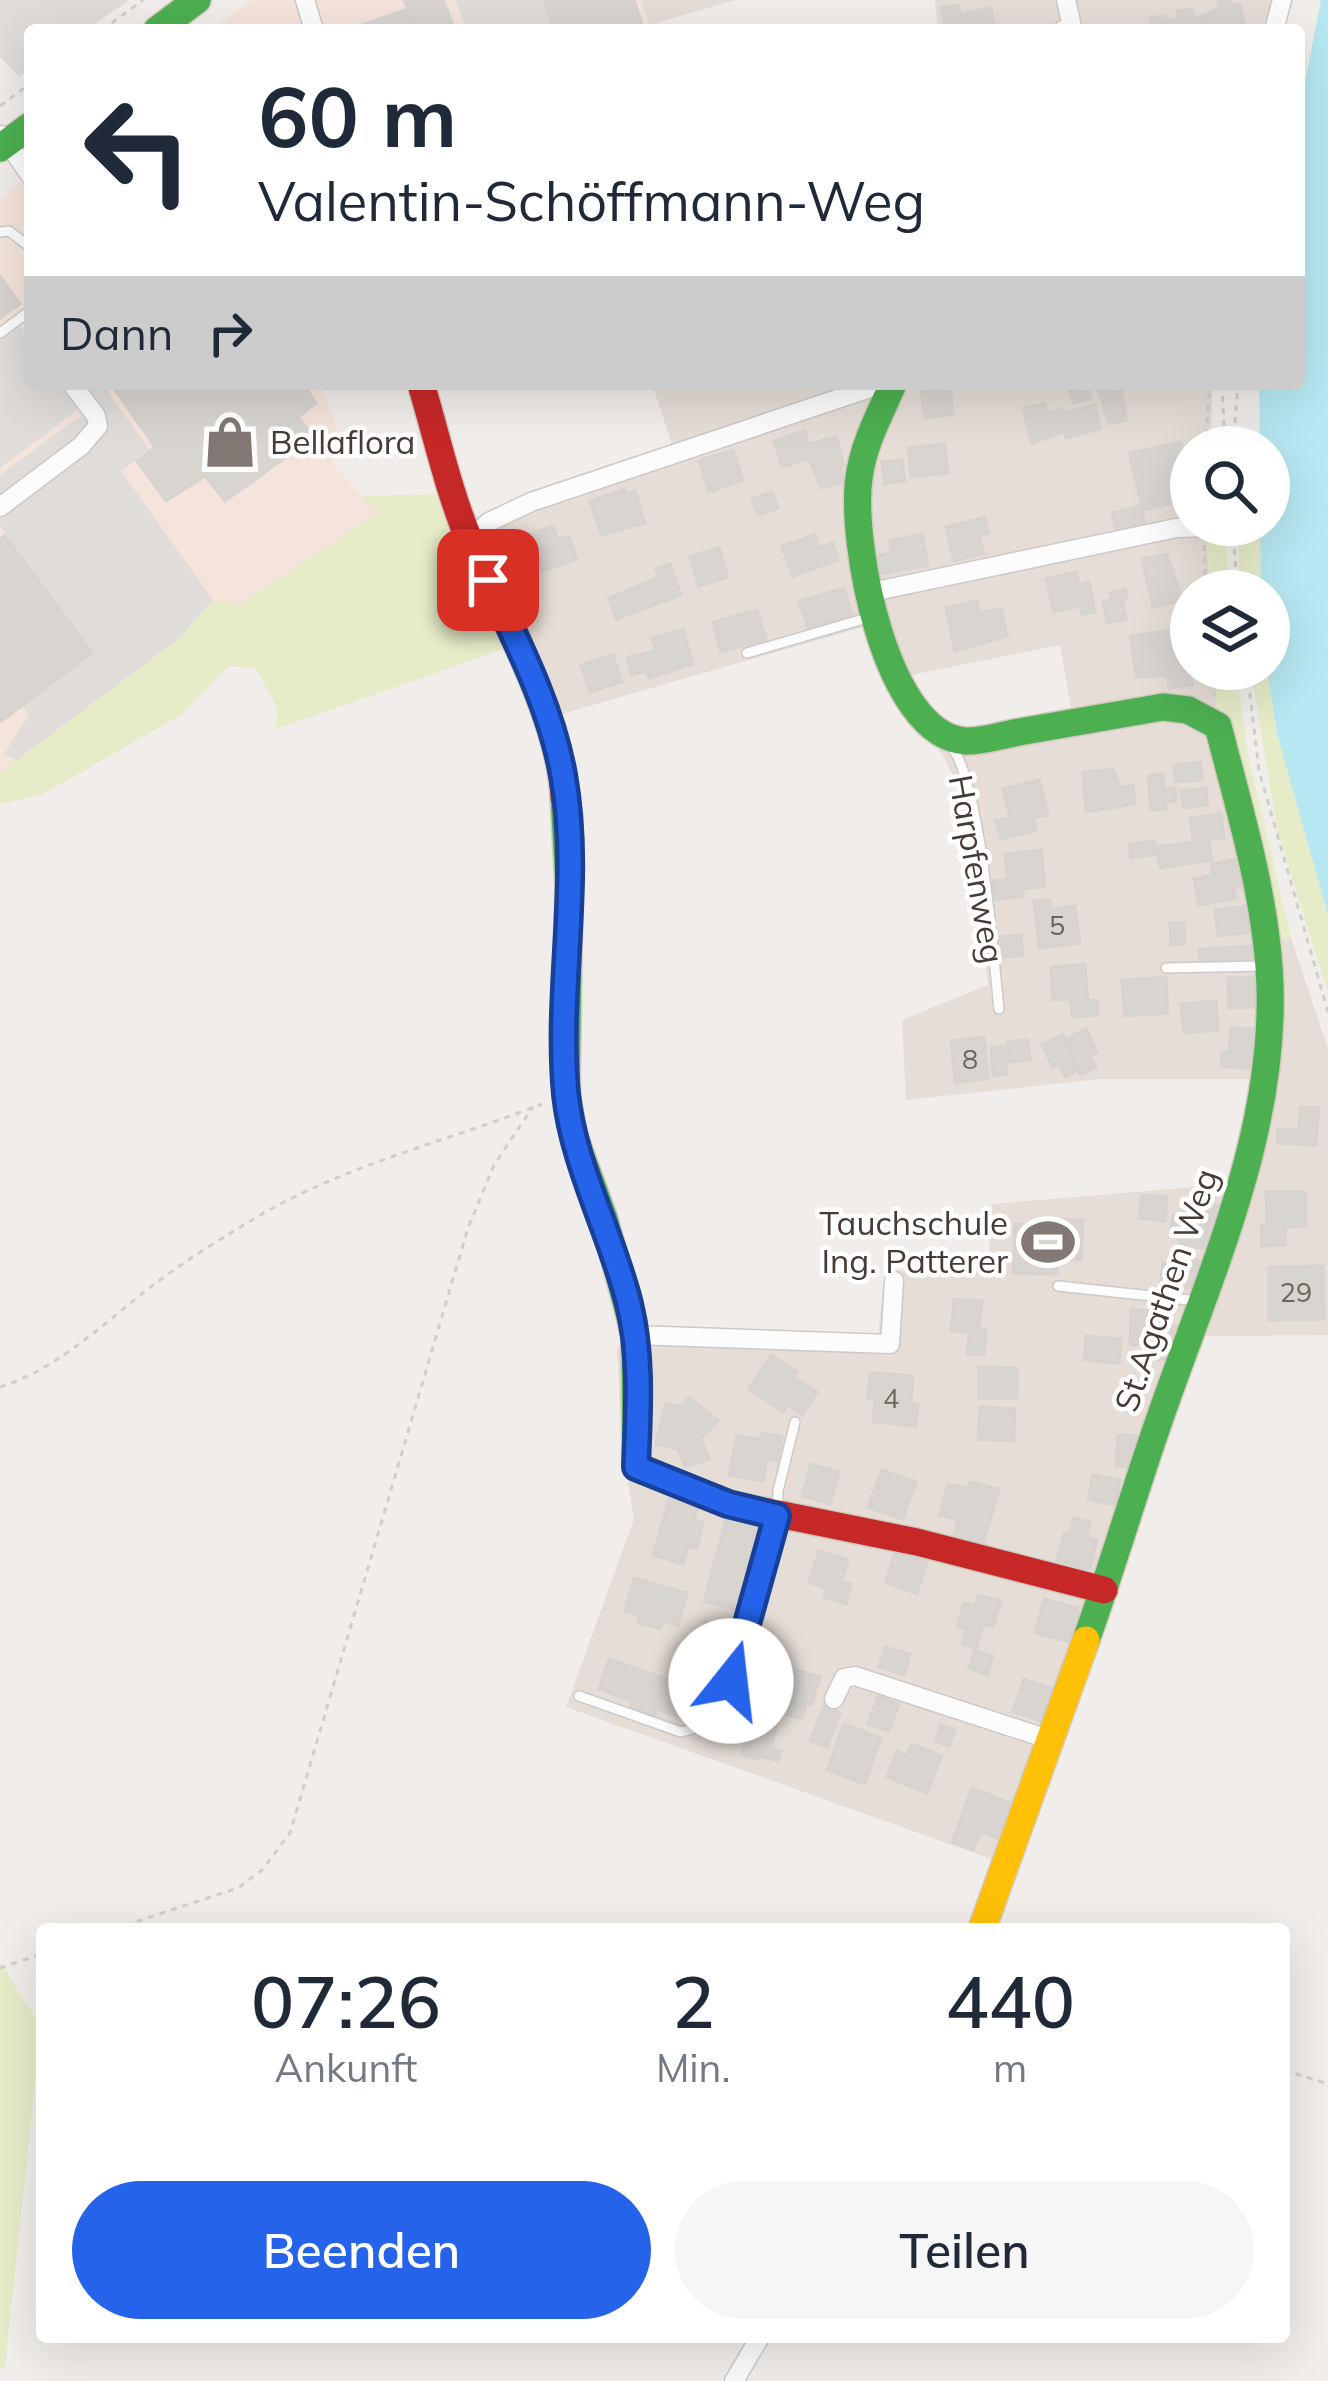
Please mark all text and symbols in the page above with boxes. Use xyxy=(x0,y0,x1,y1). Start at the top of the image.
text: 60 m xyxy=(258,63,457,168)
icon: left xyxy=(60,72,216,228)
text: Valentin-Schöffmann-Weg xyxy=(258,167,925,235)
icon: right xyxy=(197,300,263,366)
text: Dann xyxy=(60,305,173,361)
shop icon: Bellaflora xyxy=(201,413,259,471)
place label: Bellaflora xyxy=(270,421,415,462)
map controls xyxy=(1170,426,1290,690)
button: search xyxy=(1170,426,1290,546)
pin xyxy=(437,529,539,631)
icon: arrive xyxy=(455,547,521,613)
button: layers xyxy=(1170,570,1290,690)
street label: Harpfenweg xyxy=(941,771,1014,966)
house number: 5 xyxy=(1049,908,1065,942)
house number: 8 xyxy=(962,1042,978,1076)
street label: St.Agathen Weg xyxy=(1105,1163,1226,1417)
place label: Tauchschule Ing. Patterer xyxy=(819,1202,1008,1281)
sports icon: Tauchschule Ing. Patterer xyxy=(1019,1213,1077,1271)
house number: 29 xyxy=(1280,1275,1312,1309)
house number: 4 xyxy=(883,1381,899,1415)
position arrow xyxy=(668,1618,794,1744)
text: 07:26 xyxy=(251,1956,441,2046)
text: 2 xyxy=(672,1956,715,2046)
text: 440 xyxy=(945,1956,1075,2046)
text: Ankunft xyxy=(275,2043,417,2092)
text: Min. xyxy=(656,2043,730,2092)
text: m xyxy=(993,2043,1027,2092)
button: Beenden xyxy=(72,2181,651,2319)
button: Teilen xyxy=(675,2181,1254,2319)

